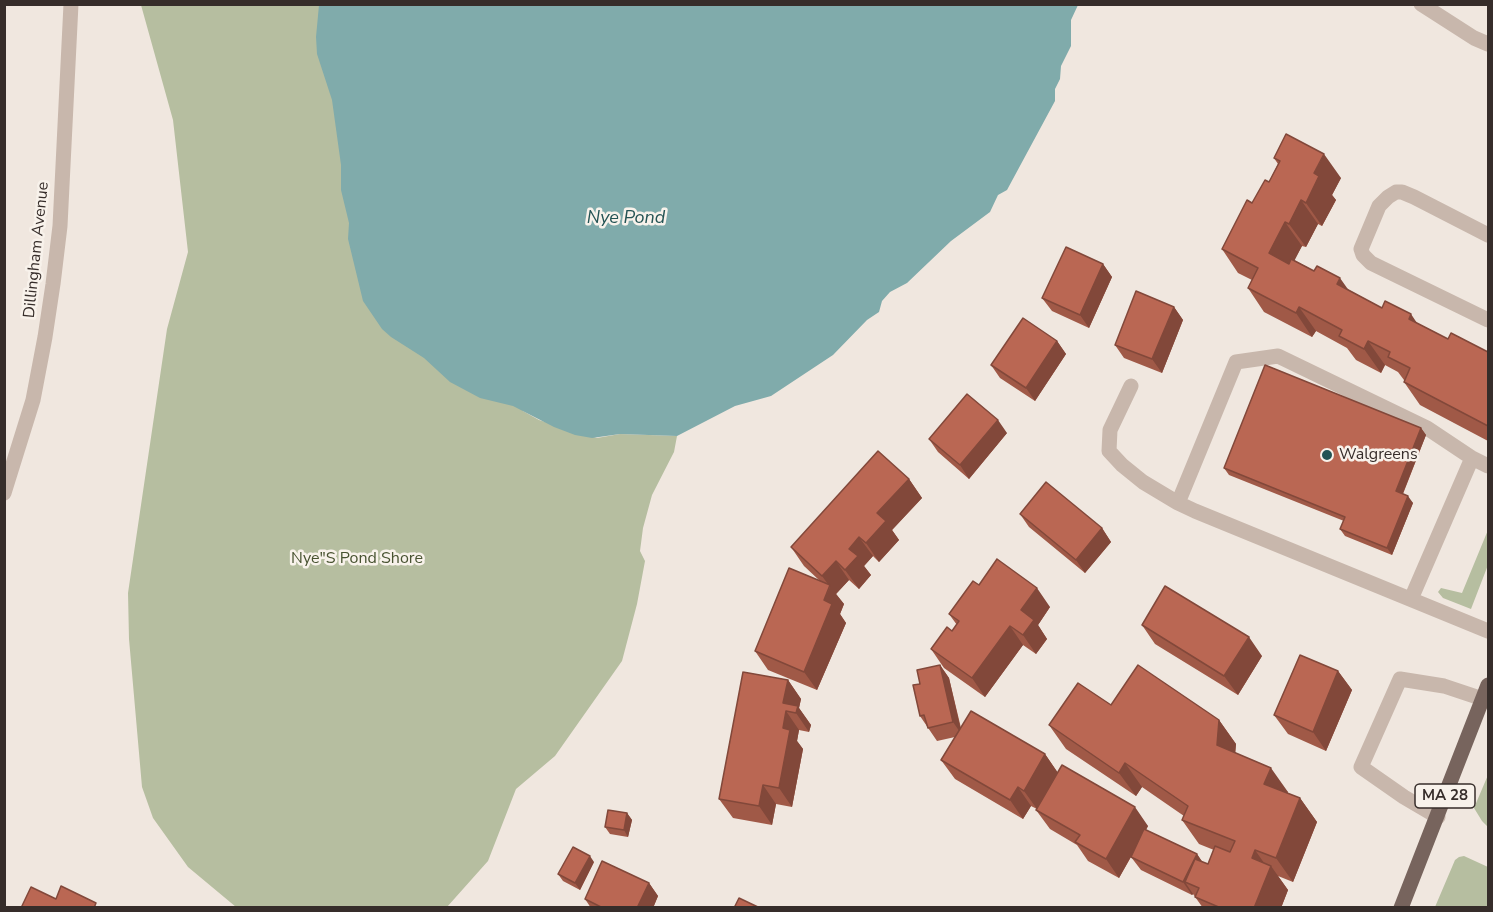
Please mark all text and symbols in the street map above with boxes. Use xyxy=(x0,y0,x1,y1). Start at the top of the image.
street label: Dillingham Avenue xyxy=(20,181,54,319)
water label: Nye Pond xyxy=(587,208,665,230)
place label: Walgreens xyxy=(1339,445,1418,465)
marker: Walgreens xyxy=(1320,448,1334,462)
park label: Nye"S Pond Shore xyxy=(291,549,423,569)
road number: MA 28 xyxy=(1415,784,1475,808)

